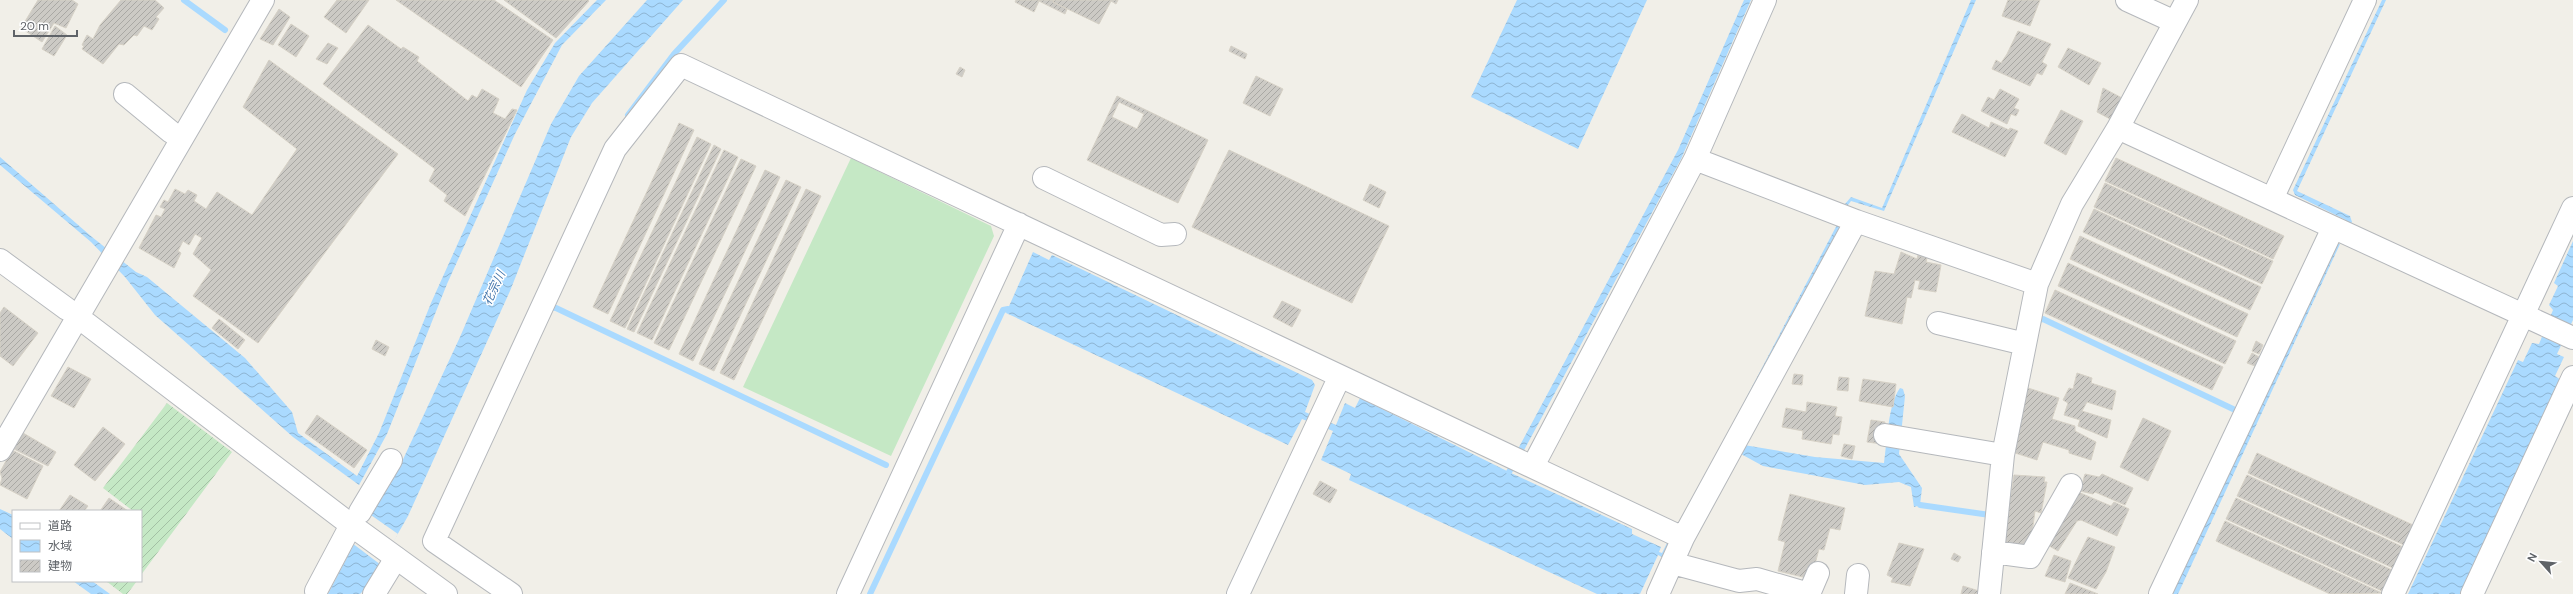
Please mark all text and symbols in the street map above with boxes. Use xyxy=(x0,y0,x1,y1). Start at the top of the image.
scale bar xyxy=(14,12,77,38)
text: 20 m xyxy=(20,18,49,34)
water label: 花宗川 xyxy=(479,266,510,308)
legend xyxy=(12,510,142,582)
text: 道路 xyxy=(48,518,72,534)
text: 水域 xyxy=(48,538,72,554)
north arrow xyxy=(2521,542,2561,582)
text: N xyxy=(2524,551,2540,564)
text: 建物 xyxy=(48,558,72,574)

